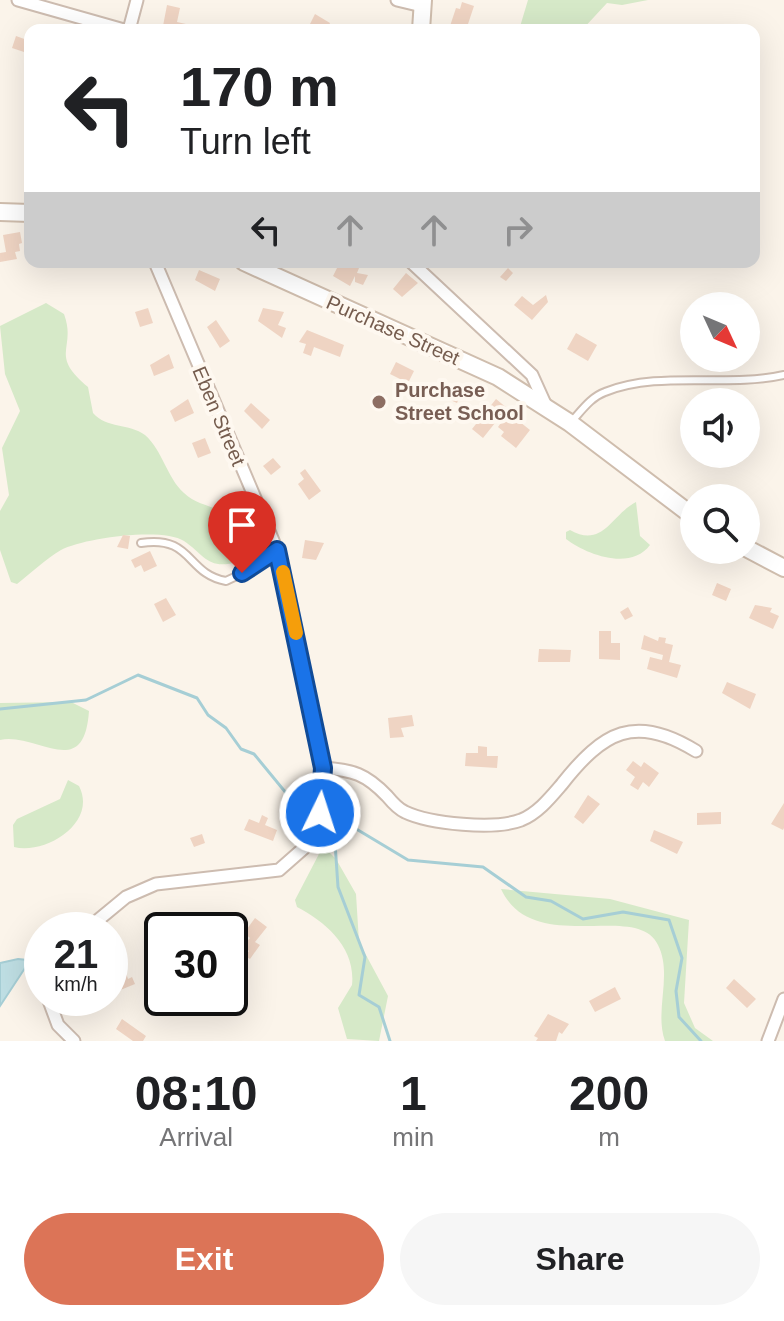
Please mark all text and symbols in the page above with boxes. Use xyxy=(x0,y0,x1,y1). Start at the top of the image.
text: 170 m xyxy=(180,55,339,118)
icon: left xyxy=(48,56,152,160)
text: Turn left xyxy=(180,121,311,162)
icon: left xyxy=(244,208,288,252)
icon: ahead xyxy=(328,208,372,252)
icon: ahead xyxy=(412,208,456,252)
icon: right xyxy=(496,208,540,252)
street label: Purchase Street xyxy=(323,291,463,369)
north arrow xyxy=(680,292,760,372)
map controls xyxy=(680,292,760,564)
street label: Eben Street xyxy=(188,363,250,469)
place label: Purchase Street School xyxy=(395,379,524,424)
button: sound xyxy=(680,388,760,468)
marker: Purchase Street School xyxy=(370,393,388,411)
button: search xyxy=(680,484,760,564)
pin xyxy=(208,491,276,573)
icon: arrive xyxy=(220,503,264,547)
position arrow xyxy=(278,771,362,855)
speed limit sign: 30 xyxy=(144,912,248,1016)
text: 21 xyxy=(54,932,98,976)
text: km/h xyxy=(54,973,98,995)
text: 08:10 xyxy=(135,1067,258,1120)
text: 1 xyxy=(400,1067,427,1120)
text: 200 xyxy=(569,1067,649,1120)
text: Arrival xyxy=(159,1122,233,1152)
text: min xyxy=(392,1122,434,1152)
text: m xyxy=(598,1122,620,1152)
button: Exit xyxy=(24,1213,384,1305)
button: Share xyxy=(400,1213,760,1305)

